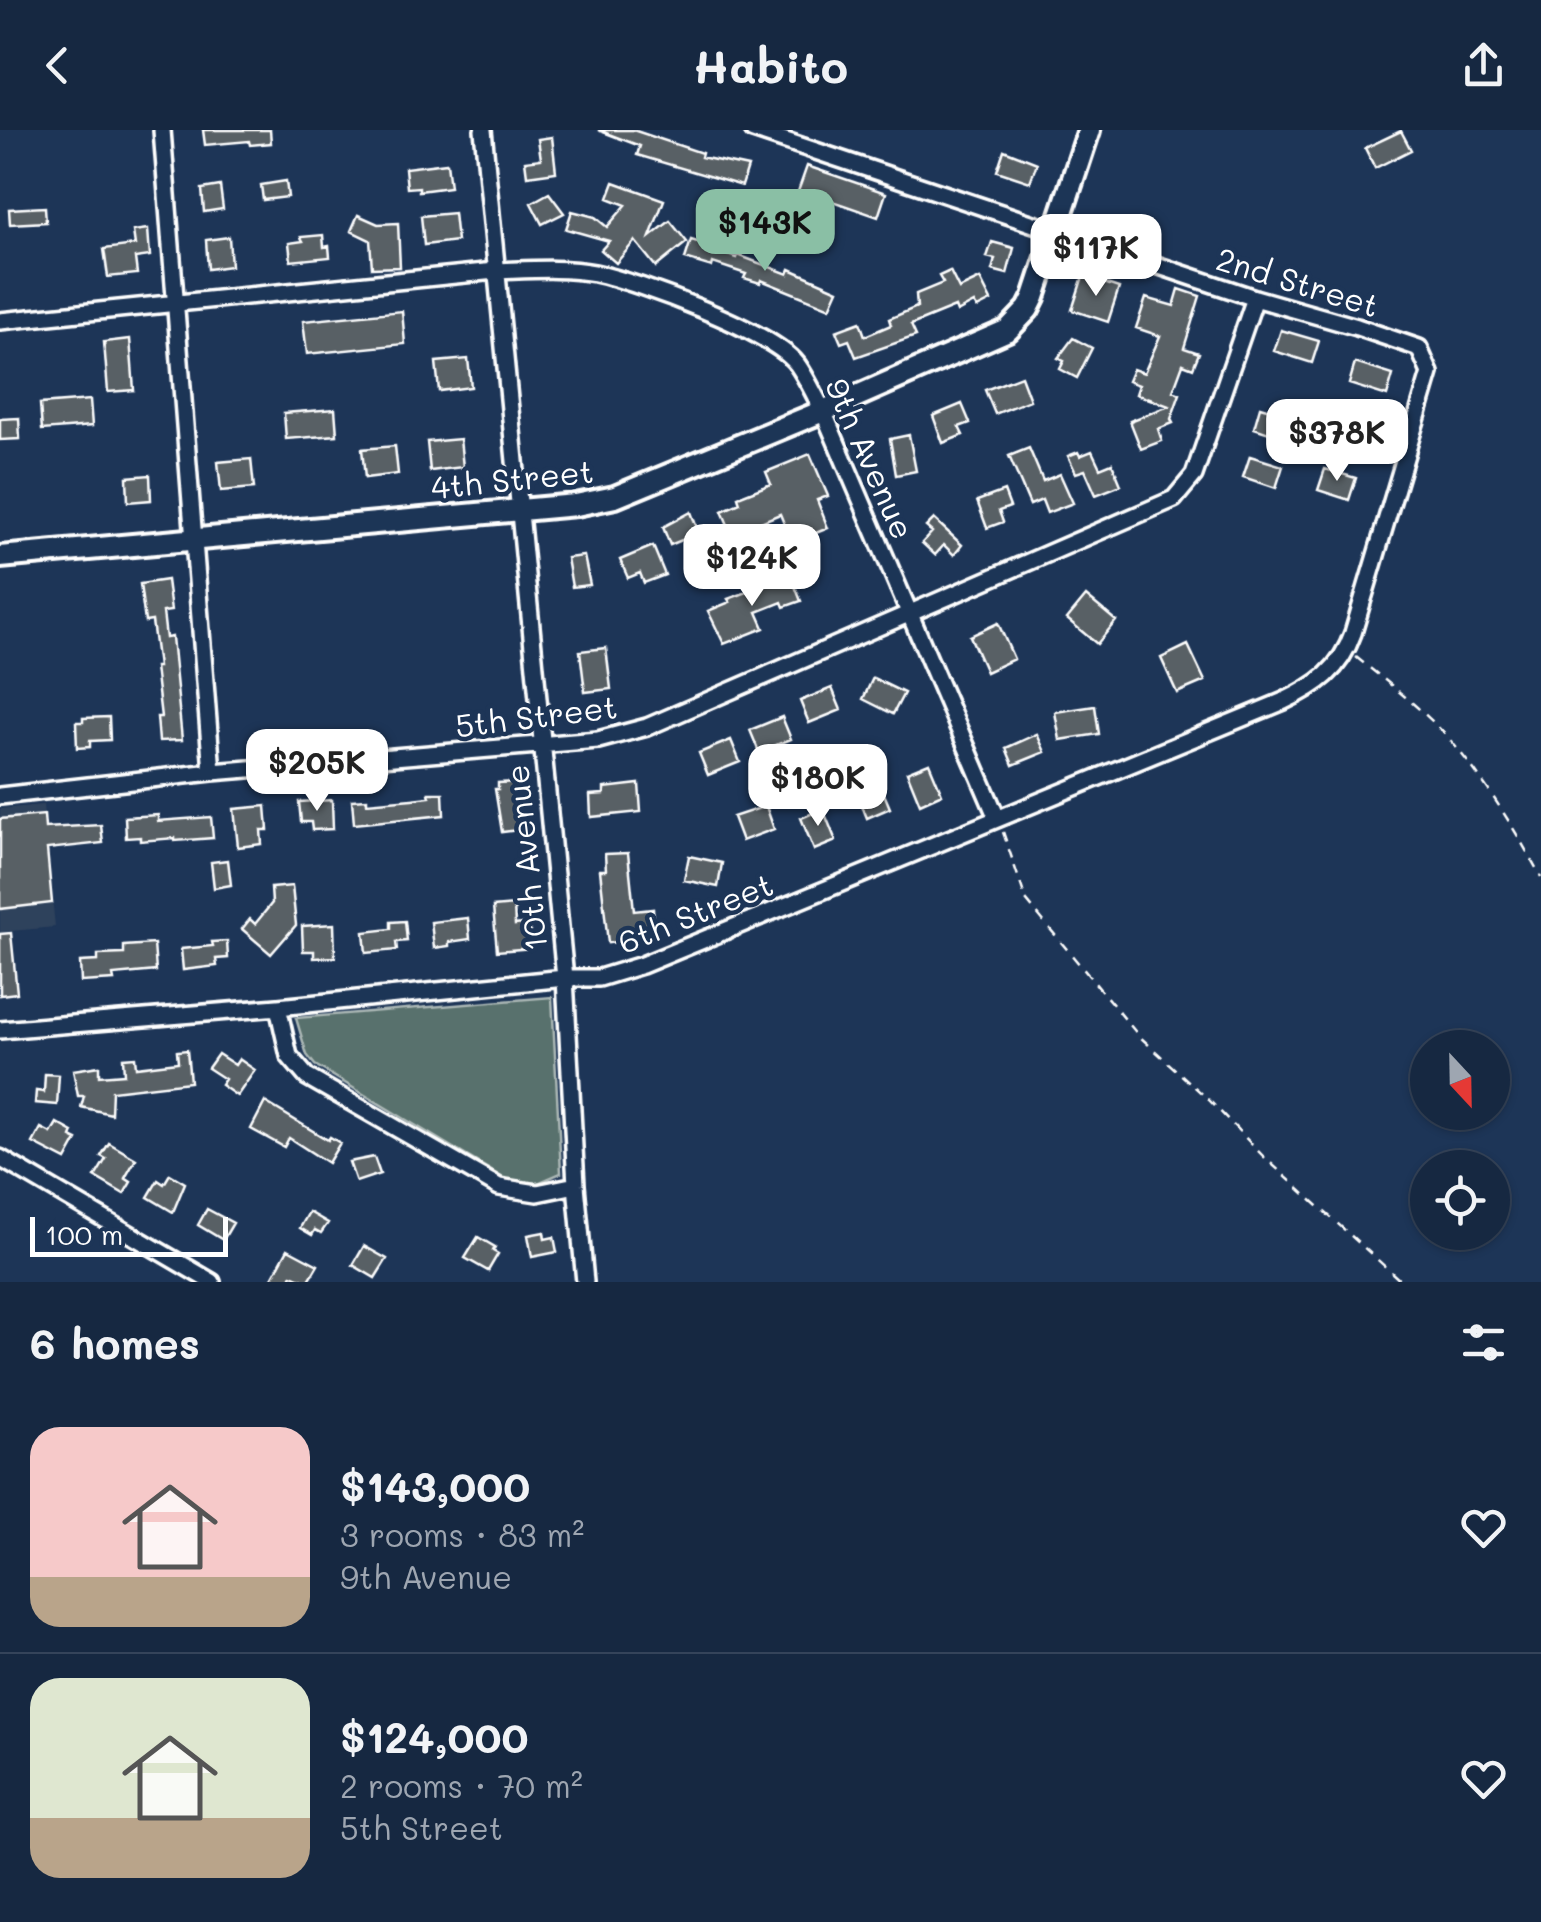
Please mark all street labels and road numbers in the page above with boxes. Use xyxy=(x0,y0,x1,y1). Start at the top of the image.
street label: 2nd Street xyxy=(1212,236,1384,326)
street label: 9th Avenue xyxy=(817,371,925,545)
street label: 4th Street xyxy=(429,449,595,507)
street label: 5th Street xyxy=(453,684,619,746)
street label: 10th Avenue xyxy=(494,763,556,953)
street label: 6th Street xyxy=(611,862,779,962)

